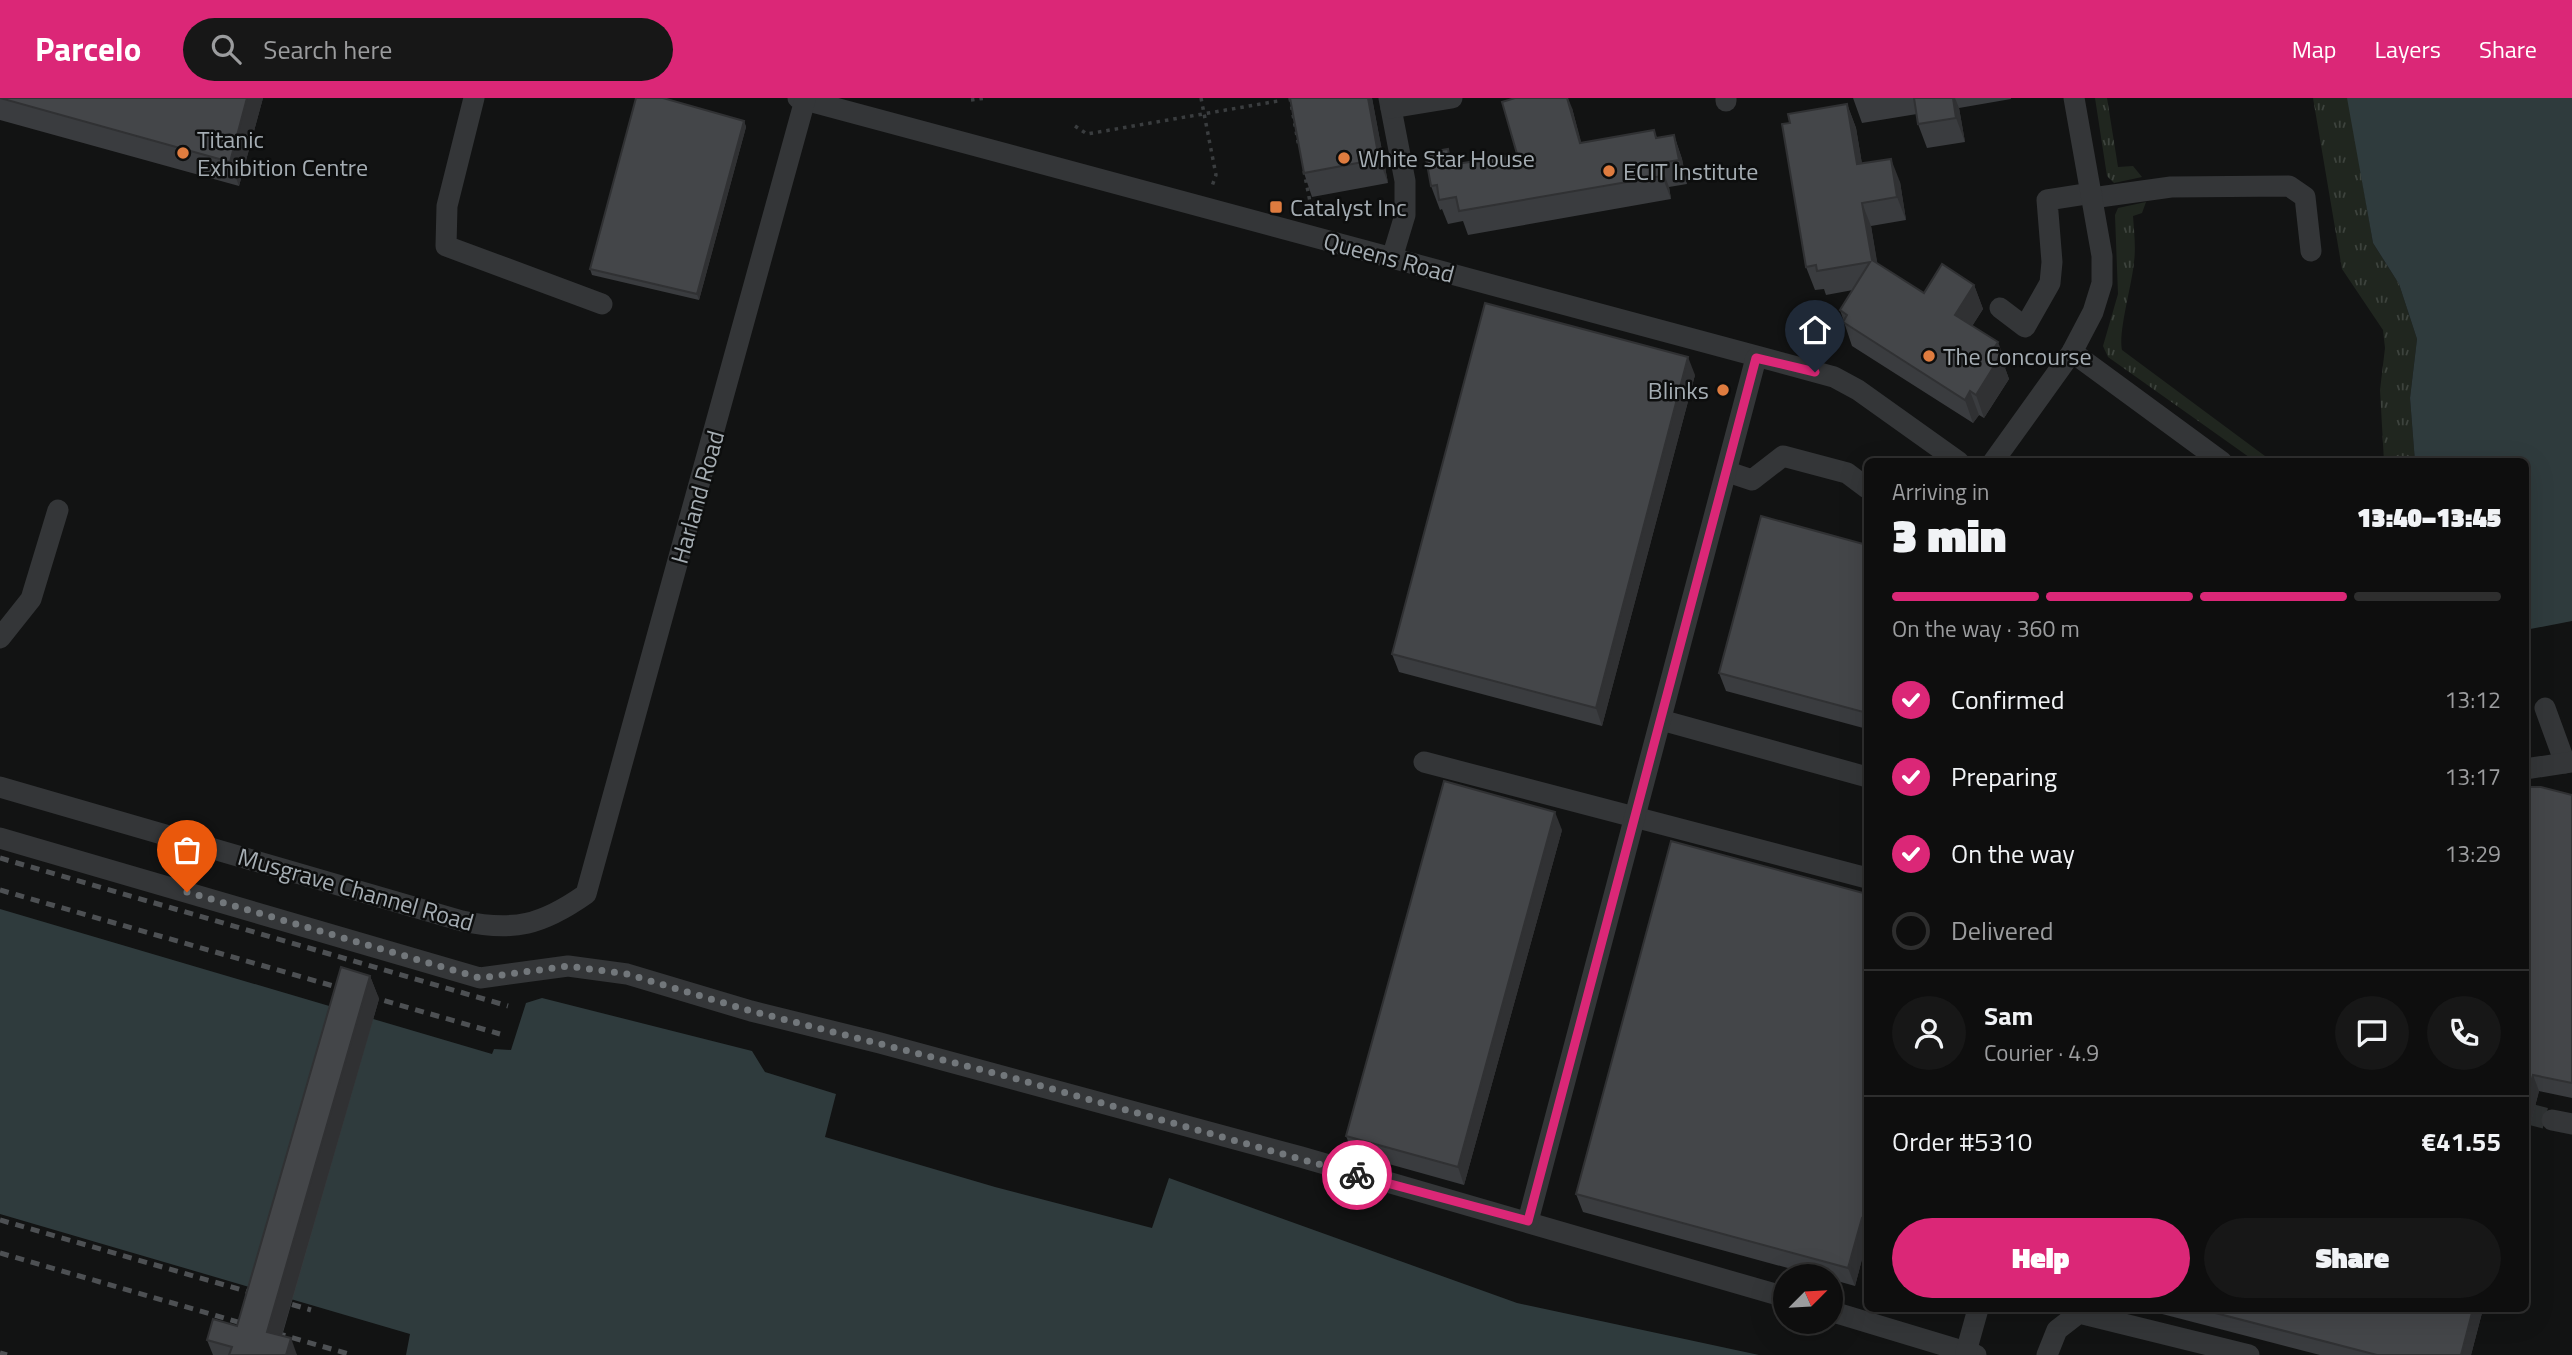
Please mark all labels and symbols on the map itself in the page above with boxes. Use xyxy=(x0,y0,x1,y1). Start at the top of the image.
place label: Titanic Exhibition Centre xyxy=(197,121,368,185)
place label: White Star House xyxy=(1358,140,1535,176)
marker: Titanic Exhibition Centre xyxy=(175,145,191,161)
marker: White Star House xyxy=(1336,150,1352,166)
place label: ECIT Institute xyxy=(1623,153,1758,189)
marker: ECIT Institute xyxy=(1601,163,1617,179)
place label: Catalyst Inc xyxy=(1290,189,1407,225)
marker: Catalyst Inc xyxy=(1268,199,1284,215)
street label: Queens Road xyxy=(1320,222,1458,292)
pin xyxy=(1785,300,1845,372)
place label: The Concourse xyxy=(1943,338,2092,374)
marker: The Concourse xyxy=(1921,348,1937,364)
place label: Blinks xyxy=(1648,372,1709,408)
marker: Blinks xyxy=(1715,382,1731,398)
street label: Harland Road xyxy=(661,426,733,568)
pin xyxy=(157,820,217,892)
street label: Musgrave Channel Road xyxy=(234,838,478,940)
courier xyxy=(1322,1140,1392,1210)
north arrow xyxy=(1773,1264,1843,1334)

